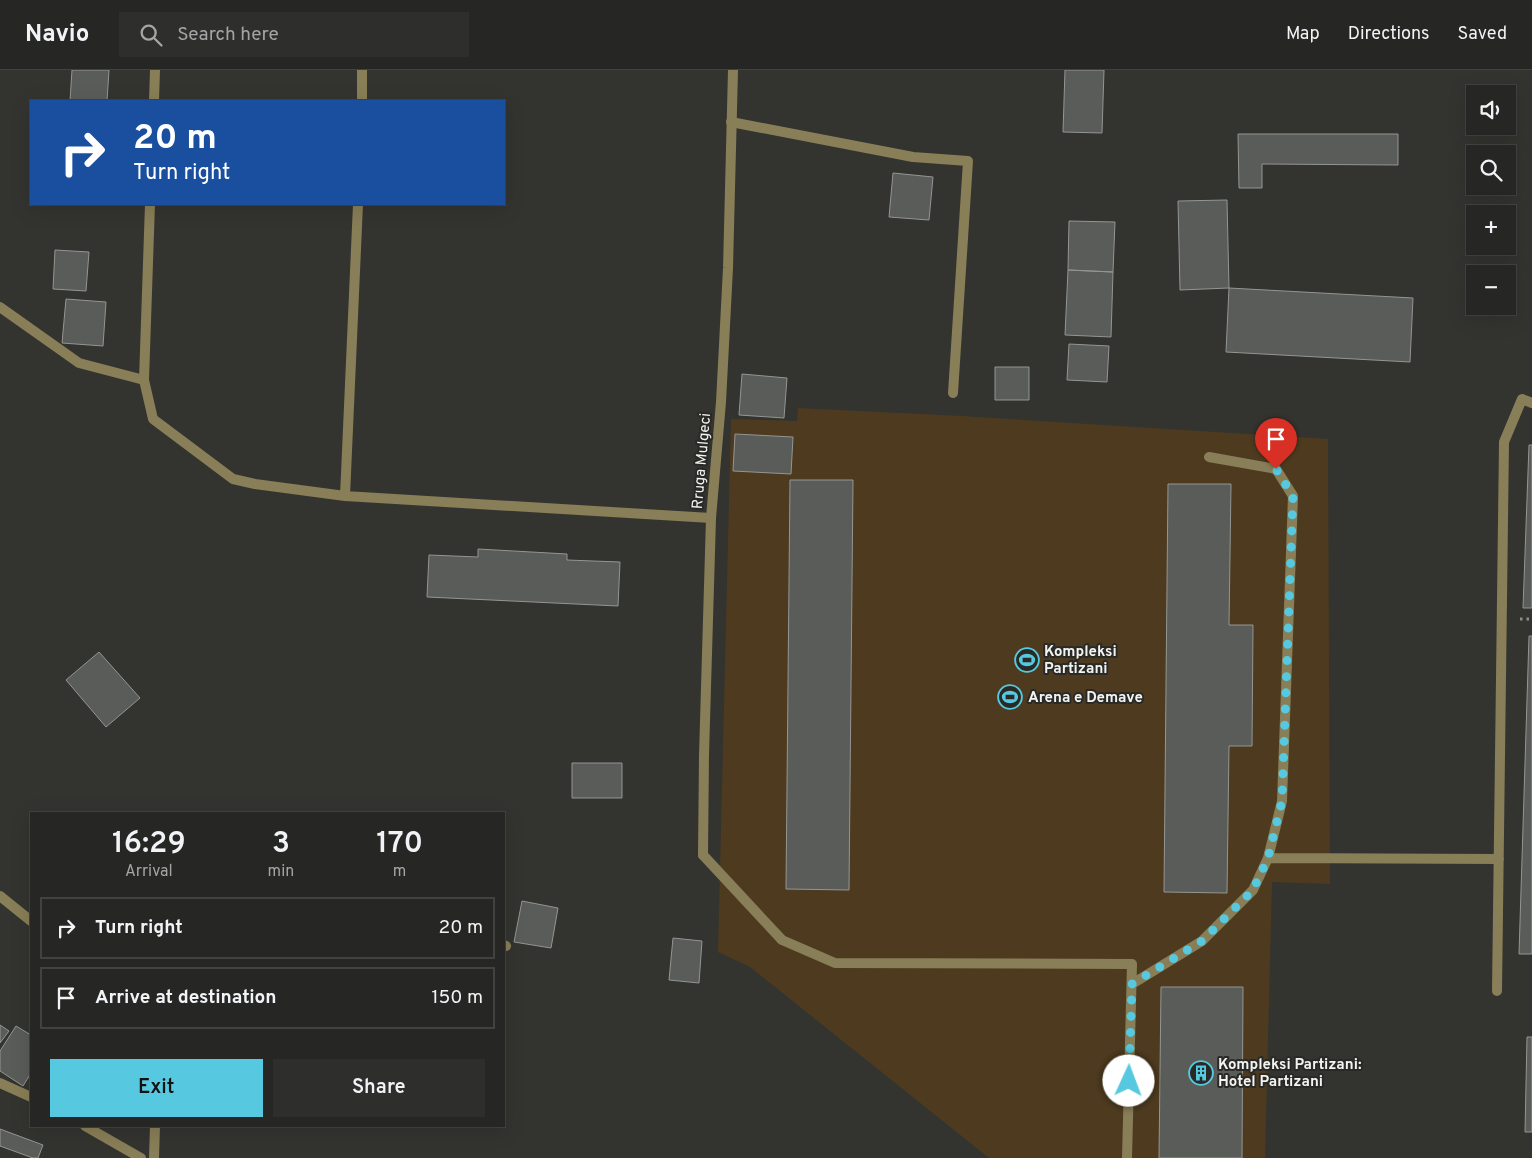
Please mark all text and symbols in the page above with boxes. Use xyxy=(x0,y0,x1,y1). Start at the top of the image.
search box xyxy=(119,12,469,57)
text: Navio xyxy=(25,20,89,50)
icon: search xyxy=(137,21,165,49)
text: Search here xyxy=(177,23,279,47)
text: Map xyxy=(1286,23,1320,46)
text: Directions xyxy=(1348,23,1430,46)
text: Saved xyxy=(1458,23,1507,46)
map controls xyxy=(1466,85,1516,315)
button: sound xyxy=(1466,85,1516,135)
text: 20 m xyxy=(133,117,217,161)
icon: right xyxy=(50,120,115,185)
button: search xyxy=(1466,145,1516,195)
text: Turn right xyxy=(133,160,230,187)
button: + xyxy=(1466,205,1516,255)
button: − xyxy=(1466,265,1516,315)
street label: Rruga Mulgeci xyxy=(689,412,716,510)
pin xyxy=(1255,418,1297,469)
icon: arrive xyxy=(1262,425,1290,453)
place label: Kompleksi Partizani xyxy=(1044,643,1117,679)
sports icon: Kompleksi Partizani xyxy=(1014,647,1040,673)
sports icon: Arena e Demave xyxy=(997,684,1023,710)
place label: Arena e Demave xyxy=(1028,689,1143,708)
text: 16:29 xyxy=(112,826,186,863)
text: 3 xyxy=(272,826,290,863)
text: 170 xyxy=(376,826,423,863)
text: Arrival xyxy=(125,862,173,882)
text: min xyxy=(268,862,294,882)
text: m xyxy=(393,862,406,882)
icon: right xyxy=(52,914,80,942)
text: Turn right xyxy=(95,916,183,940)
text: 20 m xyxy=(439,916,483,940)
icon: arrive xyxy=(52,984,80,1012)
text: Arrive at destination xyxy=(95,986,276,1010)
text: 150 m xyxy=(431,986,483,1010)
position arrow xyxy=(1102,1054,1154,1106)
place label: Kompleksi Partizani: Hotel Partizani xyxy=(1218,1056,1362,1092)
button: Exit xyxy=(50,1059,263,1117)
button: Share xyxy=(273,1059,485,1117)
building icon: Kompleksi Partizani: Hotel Partizani xyxy=(1188,1060,1214,1086)

